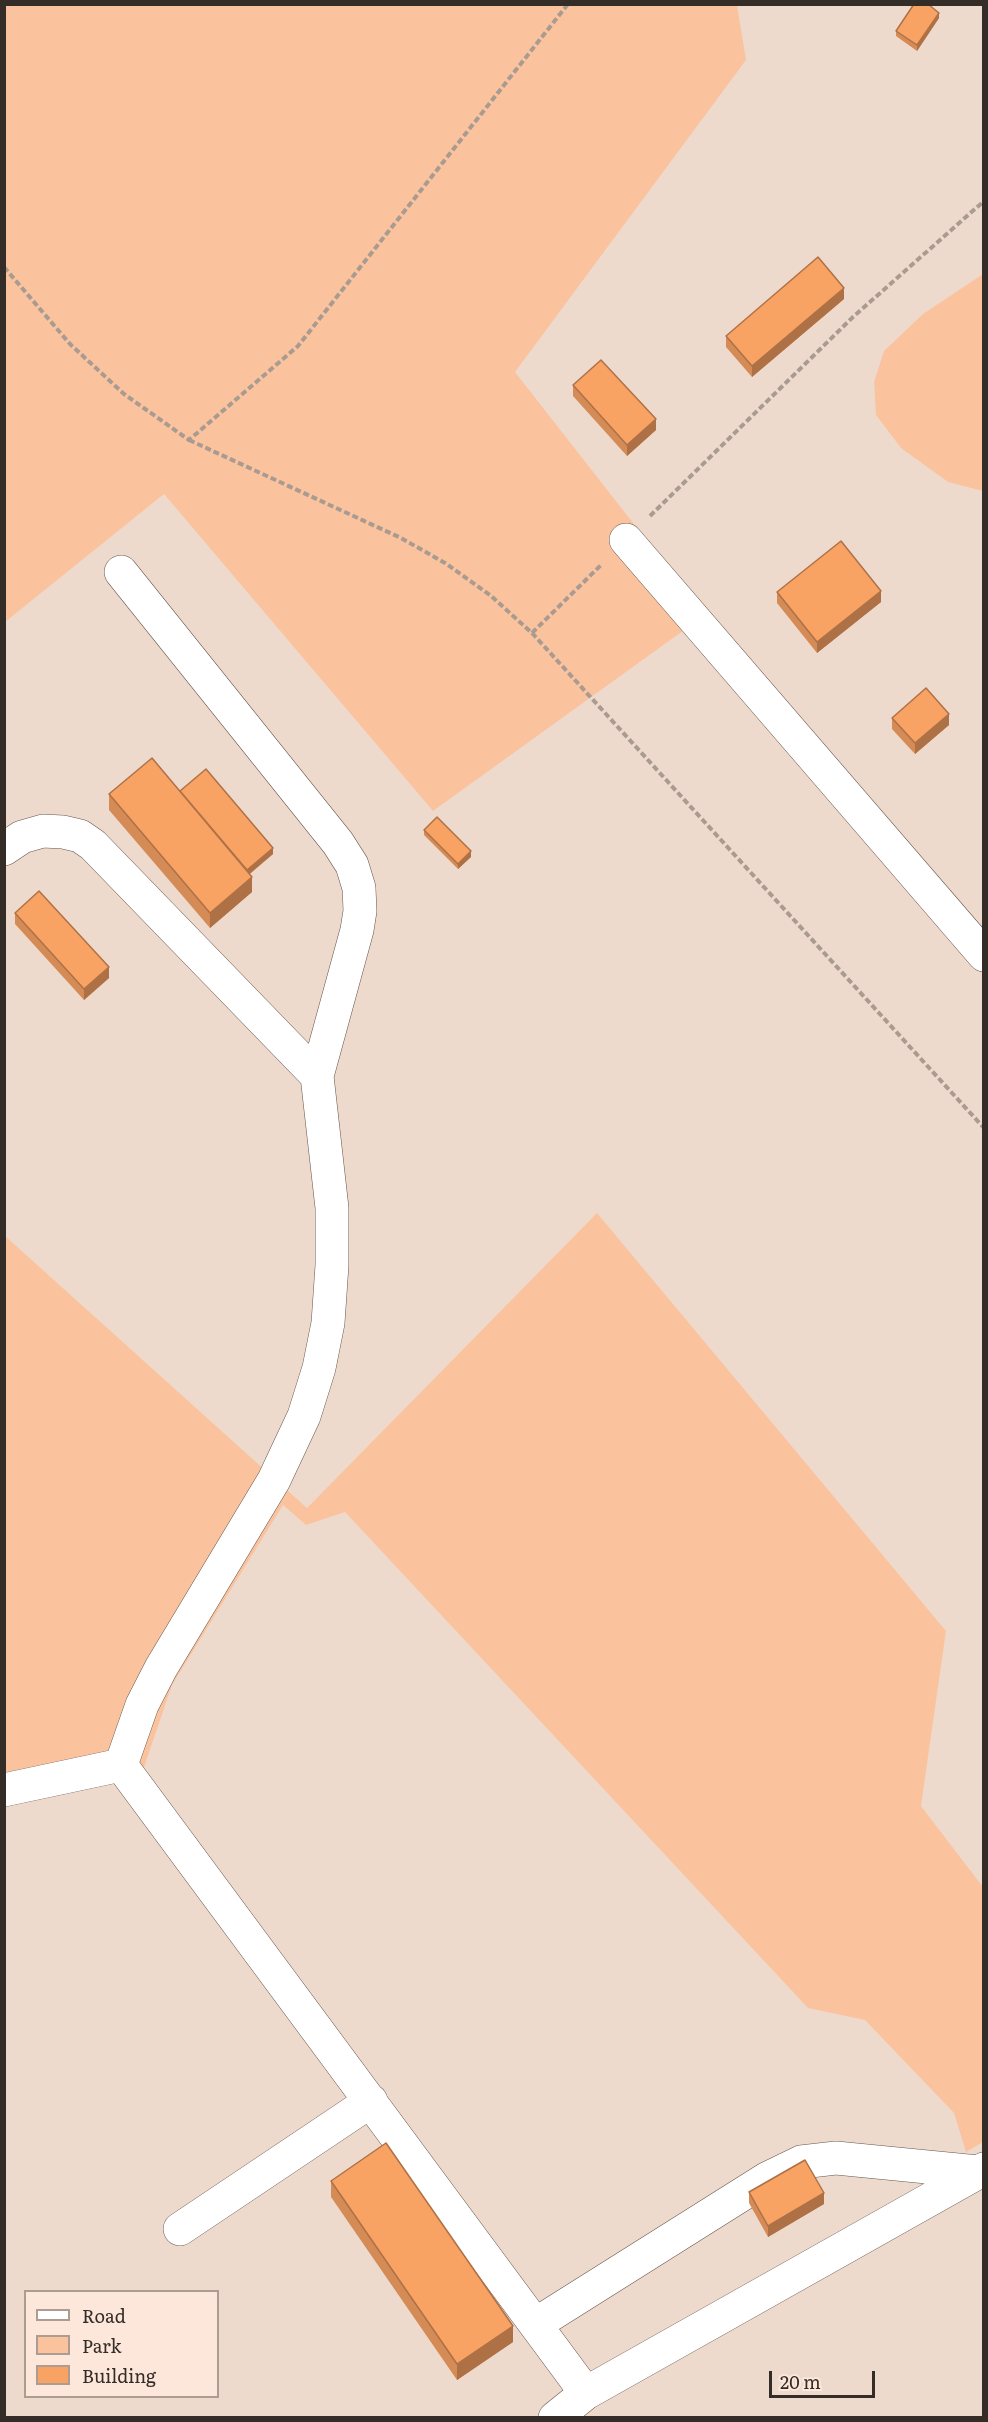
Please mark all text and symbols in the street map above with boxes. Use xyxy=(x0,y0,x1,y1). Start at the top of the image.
legend xyxy=(24,2290,219,2398)
text: Road xyxy=(82,2302,126,2329)
text: Park xyxy=(82,2332,121,2359)
scale bar xyxy=(772,2359,878,2397)
text: Building xyxy=(82,2362,156,2389)
text: 20 m xyxy=(780,2368,821,2395)

